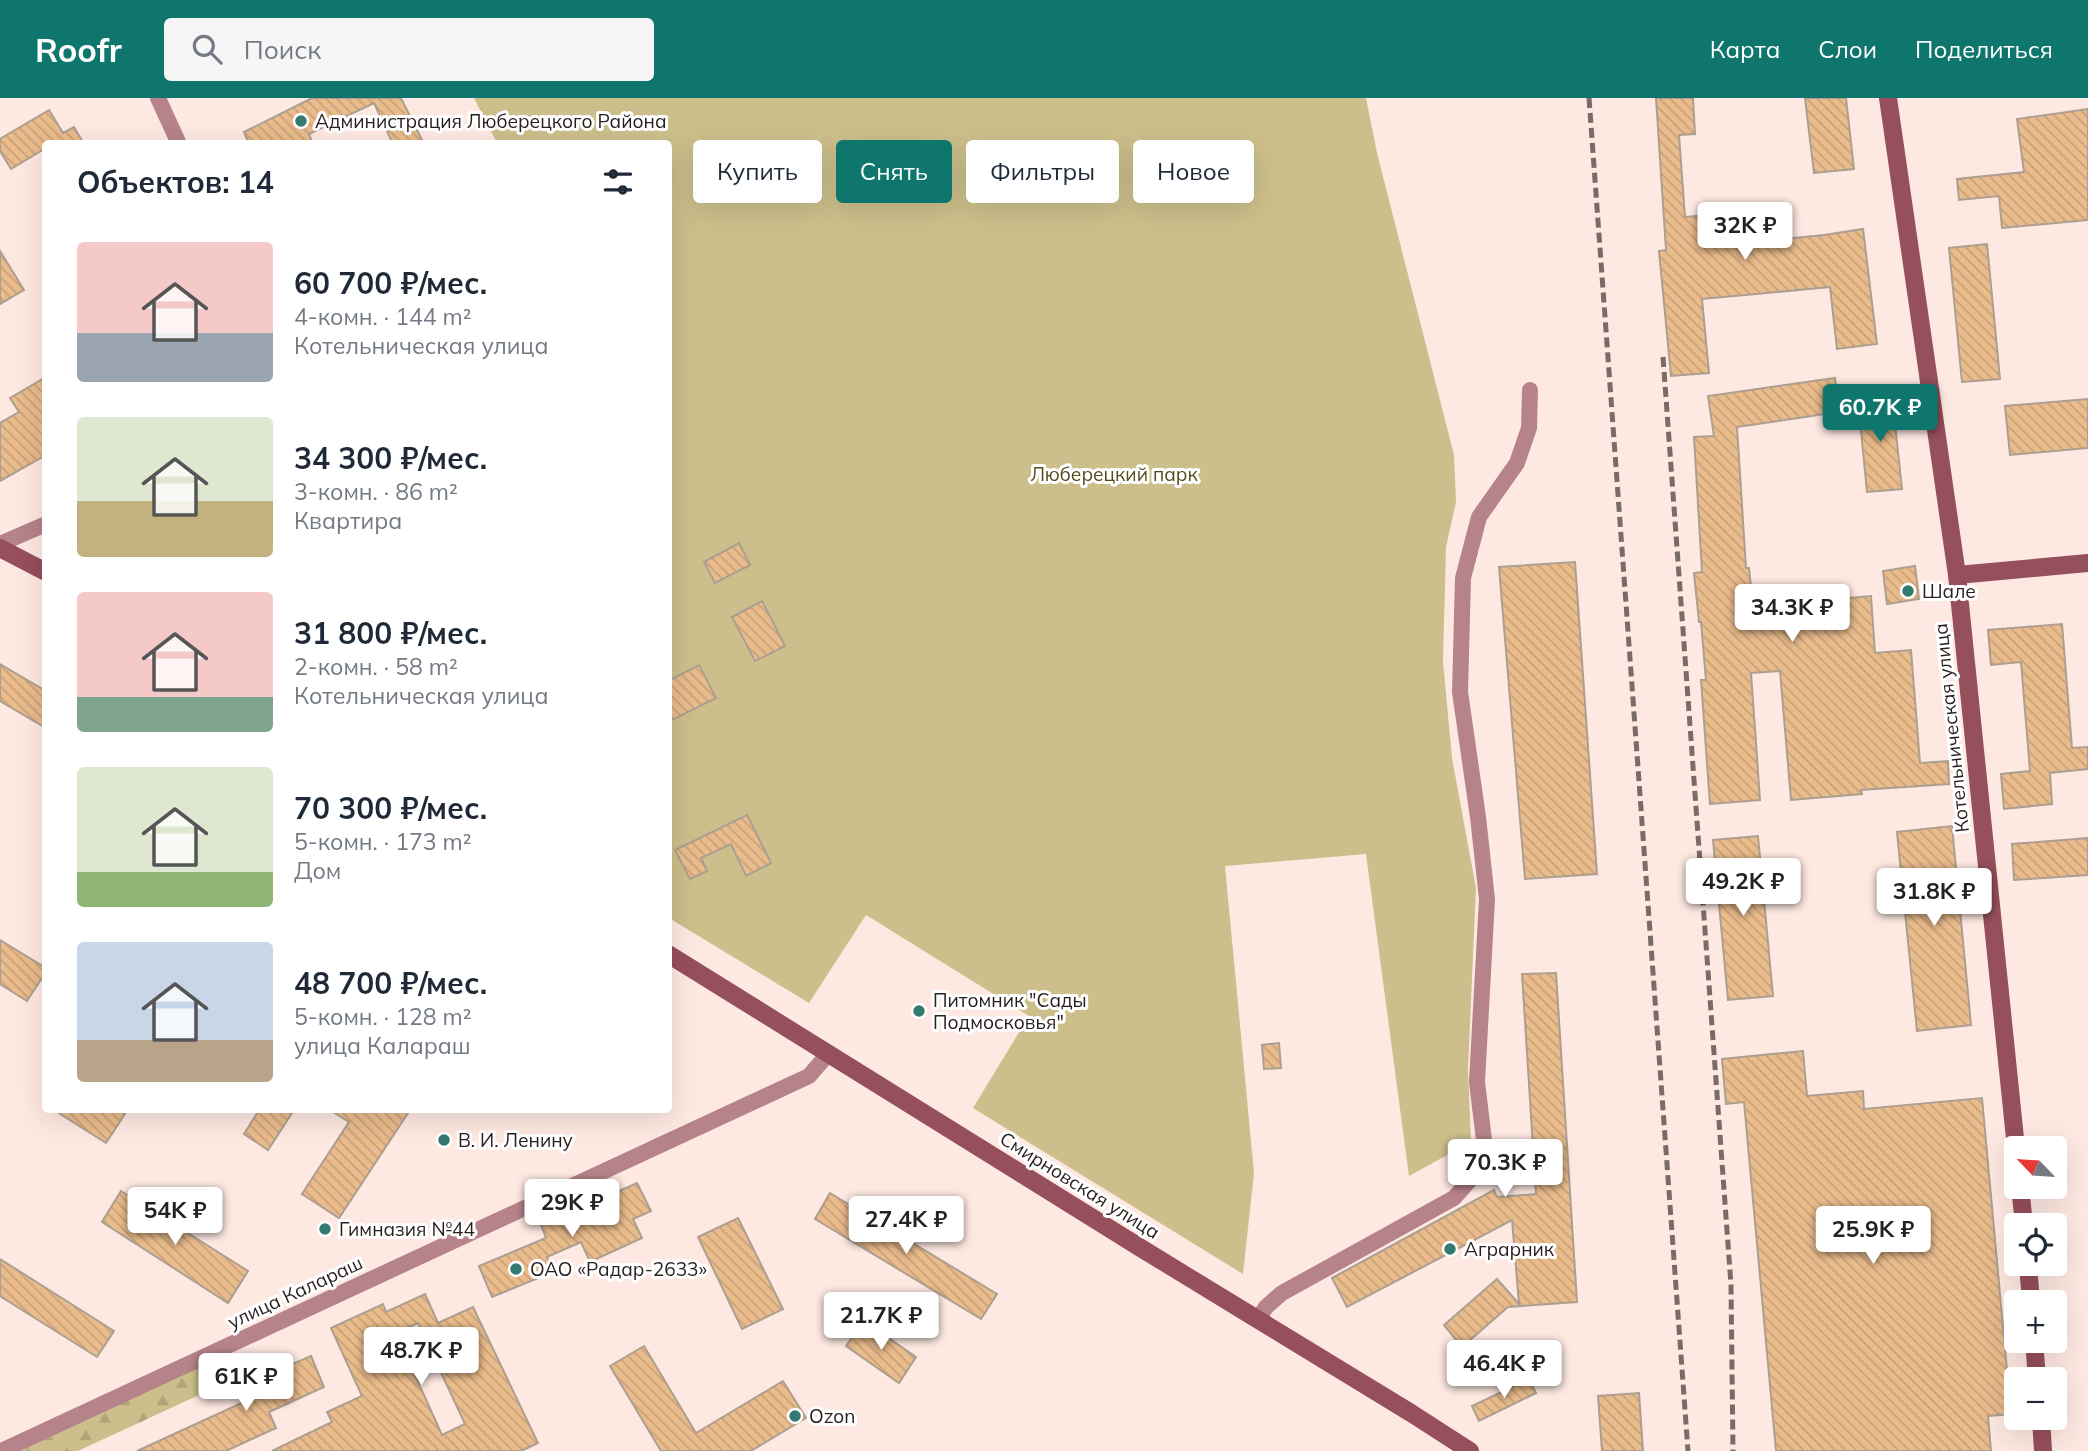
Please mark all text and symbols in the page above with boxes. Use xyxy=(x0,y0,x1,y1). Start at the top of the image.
search box xyxy=(164,18,654,81)
text: Roofr xyxy=(35,29,122,70)
icon: search xyxy=(188,30,226,68)
text: Поиск xyxy=(244,33,321,66)
text: Карта xyxy=(1710,34,1780,64)
text: Слои xyxy=(1818,34,1877,64)
text: Поделиться xyxy=(1915,34,2053,64)
place label: Администрация Люберецкого Района xyxy=(315,109,667,133)
marker: Администрация Люберецкого Района xyxy=(293,113,309,129)
chip: Купить xyxy=(693,140,822,203)
chip: Снять xyxy=(836,140,952,203)
chip: Фильтры xyxy=(966,140,1119,203)
chip: Новое xyxy=(1133,140,1254,203)
text: Объектов: 14 xyxy=(77,163,274,201)
icon: filters xyxy=(599,163,637,201)
pin: 32K ₽ xyxy=(1696,202,1794,262)
text: 32K ₽ xyxy=(1713,210,1777,239)
text: 60 700 ₽/мес. xyxy=(294,264,487,302)
icon: home xyxy=(133,270,217,354)
text: 4-комн. · 144 m² xyxy=(294,302,472,331)
text: Котельническая улица xyxy=(294,331,548,360)
pin: 60.7K ₽ xyxy=(1815,384,1945,444)
text: 60.7K ₽ xyxy=(1839,392,1921,421)
text: 34 300 ₽/мес. xyxy=(294,439,487,477)
icon: home xyxy=(133,445,217,529)
park label: Люберецкий парк xyxy=(1030,462,1198,486)
text: 3-комн. · 86 m² xyxy=(294,477,458,506)
text: Квартира xyxy=(294,506,402,535)
place label: Шале xyxy=(1922,579,1976,603)
marker: Шале xyxy=(1900,583,1916,599)
pin: 34.3K ₽ xyxy=(1727,584,1857,644)
text: 34.3K ₽ xyxy=(1751,592,1833,621)
text: 31 800 ₽/мес. xyxy=(294,614,487,652)
icon: home xyxy=(133,620,217,704)
street label: Котельническая улица xyxy=(1928,622,1974,834)
text: 2-комн. · 58 m² xyxy=(294,652,458,681)
text: Котельническая улица xyxy=(294,681,548,710)
text: 70 300 ₽/мес. xyxy=(294,789,487,827)
icon: home xyxy=(133,795,217,879)
text: 5-комн. · 173 m² xyxy=(294,827,472,856)
text: Дом xyxy=(294,856,341,885)
pin: 49.2K ₽ xyxy=(1678,858,1808,918)
text: 49.2K ₽ xyxy=(1702,866,1784,895)
pin: 31.8K ₽ xyxy=(1869,868,1999,928)
text: 31.8K ₽ xyxy=(1893,876,1975,905)
text: 48 700 ₽/мес. xyxy=(294,964,487,1002)
icon: home xyxy=(133,970,217,1054)
place label: Питомник "Сады Подмосковья" xyxy=(933,988,1087,1034)
text: 5-комн. · 128 m² xyxy=(294,1002,472,1031)
marker: Питомник "Сады Подмосковья" xyxy=(911,1003,927,1019)
text: улица Калараш xyxy=(294,1031,471,1060)
street label: Смирновская улица xyxy=(996,1126,1164,1244)
place label: В. И. Ленину xyxy=(458,1128,573,1152)
marker: В. И. Ленину xyxy=(436,1132,452,1148)
north arrow xyxy=(2004,1136,2067,1199)
map controls xyxy=(2004,1136,2067,1430)
pin: 70.3K ₽ xyxy=(1440,1140,1570,1199)
text: 70.3K ₽ xyxy=(1464,1147,1546,1176)
pin: 29K ₽ xyxy=(523,1180,621,1239)
text: 29K ₽ xyxy=(540,1187,604,1216)
pin: 54K ₽ xyxy=(126,1188,224,1247)
text: 54K ₽ xyxy=(143,1195,207,1224)
pin: 27.4K ₽ xyxy=(841,1196,971,1256)
text: 27.4K ₽ xyxy=(865,1204,947,1233)
pin: 25.9K ₽ xyxy=(1808,1206,1938,1266)
button: locate xyxy=(2004,1213,2067,1276)
text: 25.9K ₽ xyxy=(1832,1214,1914,1243)
place label: Гимназия №44 xyxy=(339,1217,475,1241)
marker: Гимназия №44 xyxy=(317,1221,333,1237)
place label: Аграрник xyxy=(1464,1237,1555,1261)
marker: Аграрник xyxy=(1442,1241,1458,1257)
street label: улица Калараш xyxy=(224,1250,366,1334)
place label: ОАО «Радар-2633» xyxy=(530,1257,707,1281)
marker: ОАО «Радар-2633» xyxy=(508,1261,524,1277)
button: + xyxy=(2004,1290,2067,1353)
pin: 21.7K ₽ xyxy=(816,1292,946,1352)
text: 21.7K ₽ xyxy=(840,1300,922,1329)
pin: 48.7K ₽ xyxy=(356,1328,486,1387)
text: 48.7K ₽ xyxy=(380,1335,462,1364)
pin: 46.4K ₽ xyxy=(1439,1340,1569,1400)
text: 46.4K ₽ xyxy=(1463,1348,1545,1377)
pin: 61K ₽ xyxy=(197,1354,295,1413)
text: 61K ₽ xyxy=(214,1361,278,1390)
button: − xyxy=(2004,1367,2067,1430)
place label: Ozon xyxy=(809,1404,855,1428)
marker: Ozon xyxy=(787,1408,803,1424)

